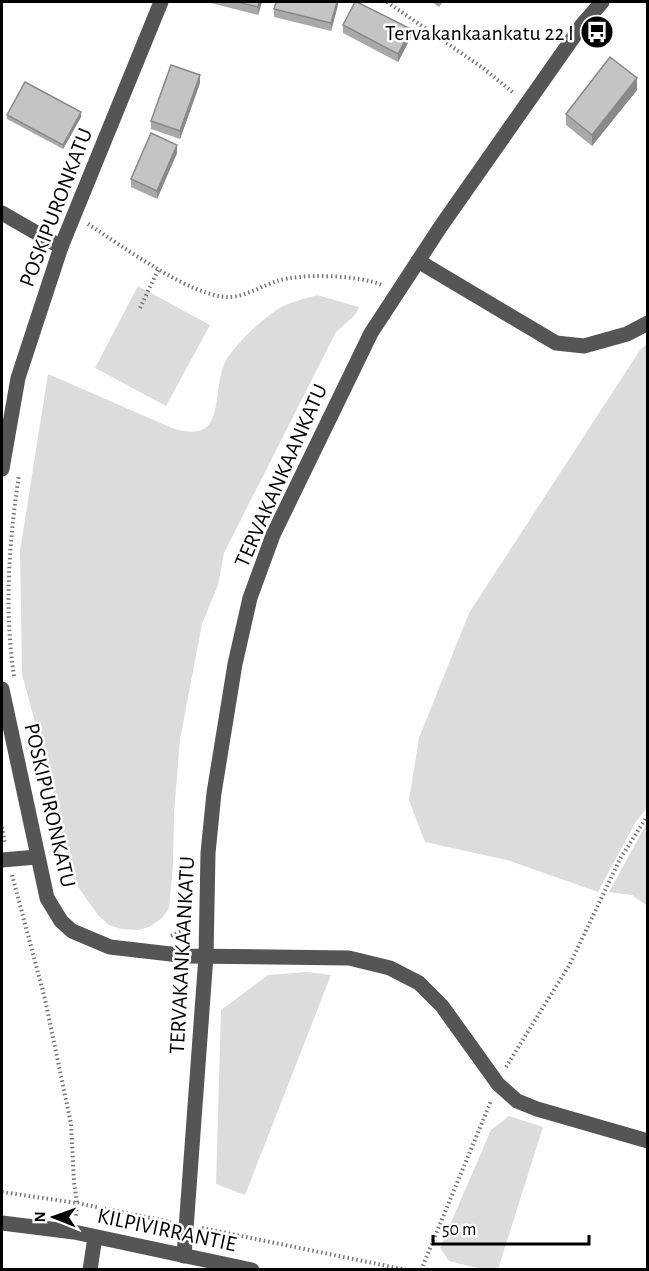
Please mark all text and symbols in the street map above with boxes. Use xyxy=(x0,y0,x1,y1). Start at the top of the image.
bus stop icon: Tervakankaankatu 22 I xyxy=(579,14,615,50)
place label: Tervakankaankatu 22 I xyxy=(385,22,574,44)
street label: POSKIPURONKATU xyxy=(16,125,96,290)
street label: TERVAKANKAANKATU xyxy=(231,380,331,570)
street label: POSKIPURONKATU xyxy=(20,721,80,890)
street label: TERVAKANKAANKATU xyxy=(166,856,198,1055)
north arrow xyxy=(24,1187,84,1247)
street label: KILPIVIRRANTIE xyxy=(95,1205,239,1256)
scale bar xyxy=(433,1208,589,1246)
text: N xyxy=(32,1211,48,1222)
text: 50 m xyxy=(442,1221,476,1239)

